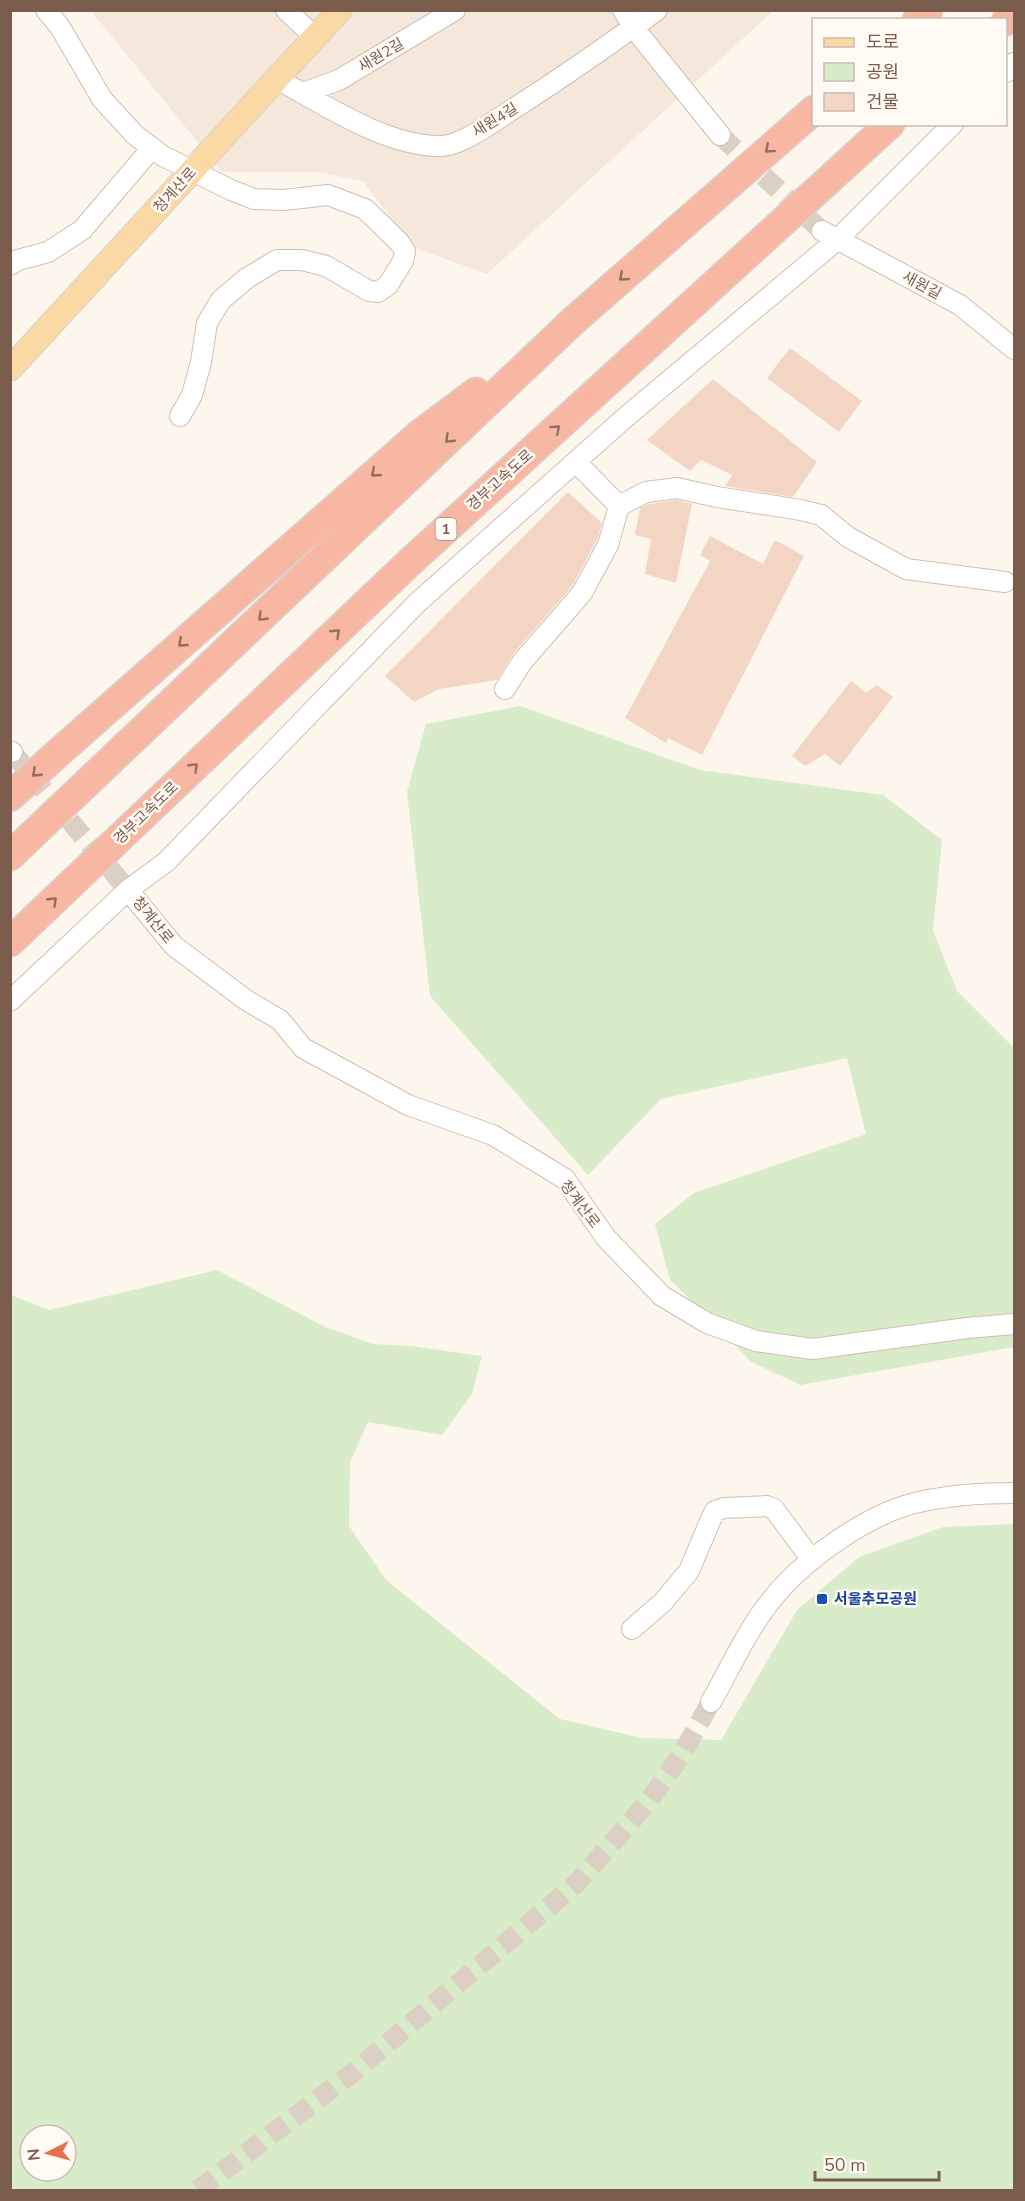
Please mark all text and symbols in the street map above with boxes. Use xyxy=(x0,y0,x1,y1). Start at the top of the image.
legend xyxy=(812,18,1007,126)
text: 도로 xyxy=(866,30,899,54)
street label: 새원2길 xyxy=(354,33,408,77)
text: 공원 xyxy=(866,60,899,84)
text: 건물 xyxy=(866,90,899,114)
street label: 새원4길 xyxy=(468,98,522,142)
one-way arrow xyxy=(766,142,776,153)
street label: 청계산로 xyxy=(149,163,201,217)
street label: 새원길 xyxy=(899,266,945,304)
one-way arrow xyxy=(619,270,630,281)
one-way arrow xyxy=(549,425,560,436)
one-way arrow xyxy=(446,431,457,442)
street label: 경부고속도로 xyxy=(463,445,537,515)
one-way arrow xyxy=(372,466,382,477)
road number: 1 xyxy=(436,518,456,540)
one-way arrow xyxy=(259,609,270,620)
one-way arrow xyxy=(329,629,339,640)
one-way arrow xyxy=(178,636,189,647)
one-way arrow xyxy=(188,763,198,774)
one-way arrow xyxy=(33,766,43,777)
street label: 경부고속도로 xyxy=(109,777,183,849)
street label: 청계산로 xyxy=(128,892,178,948)
one-way arrow xyxy=(46,897,57,908)
street label: 청계산로 xyxy=(555,1176,605,1232)
place label: 서울추모공원 xyxy=(834,1589,917,1609)
marker: 서울추모공원 xyxy=(815,1592,829,1606)
north arrow xyxy=(18,2123,78,2183)
scale bar xyxy=(815,2144,940,2182)
text: N xyxy=(23,2147,46,2162)
text: 50 m xyxy=(824,2153,866,2177)

